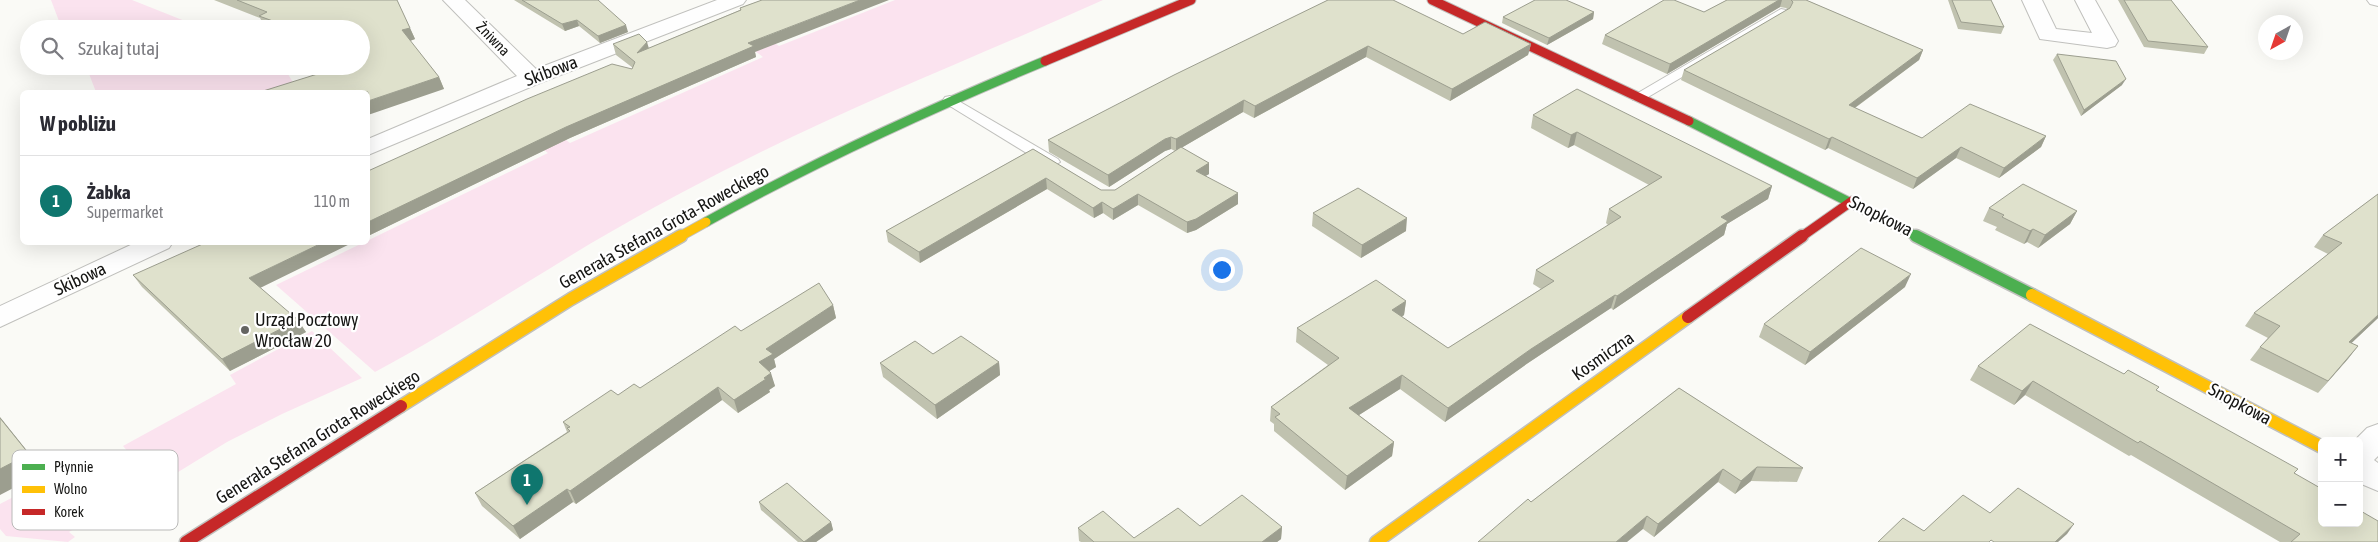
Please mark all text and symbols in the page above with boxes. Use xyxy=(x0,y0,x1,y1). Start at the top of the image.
north arrow xyxy=(2258,15,2303,60)
street label: Żniwna xyxy=(473,18,514,59)
search box xyxy=(20,20,370,75)
icon: search xyxy=(38,34,66,62)
text: Szukaj tutaj xyxy=(78,37,160,59)
street label: Skibowa xyxy=(521,51,580,90)
text: W pobliżu xyxy=(40,111,116,135)
street label: Generała Stefana Grota-Roweckiego xyxy=(555,160,772,293)
text: Żabka xyxy=(87,181,131,203)
street label: Snopkowa xyxy=(1846,191,1916,240)
text: 1 xyxy=(52,192,60,210)
text: 110 m xyxy=(314,192,350,210)
text: Supermarket xyxy=(87,203,163,221)
street label: Skibowa xyxy=(51,257,109,300)
your location xyxy=(1209,257,1235,283)
place label: Urząd Pocztowy Wrocław 20 xyxy=(255,309,358,351)
marker: Urząd Pocztowy Wrocław 20 xyxy=(239,324,251,336)
street label: Kosmiczna xyxy=(1568,327,1638,384)
street label: Generała Stefana Grota-Roweckiego xyxy=(212,365,424,508)
street label: Snopkowa xyxy=(2205,378,2275,429)
map controls xyxy=(2318,437,2363,527)
button: + xyxy=(2318,437,2363,482)
legend xyxy=(12,450,178,530)
text: Płynnie xyxy=(54,459,93,475)
pin: 1 xyxy=(511,464,543,505)
text: Wolno xyxy=(54,481,87,497)
button: − xyxy=(2318,482,2363,527)
text: Korek xyxy=(54,504,84,520)

